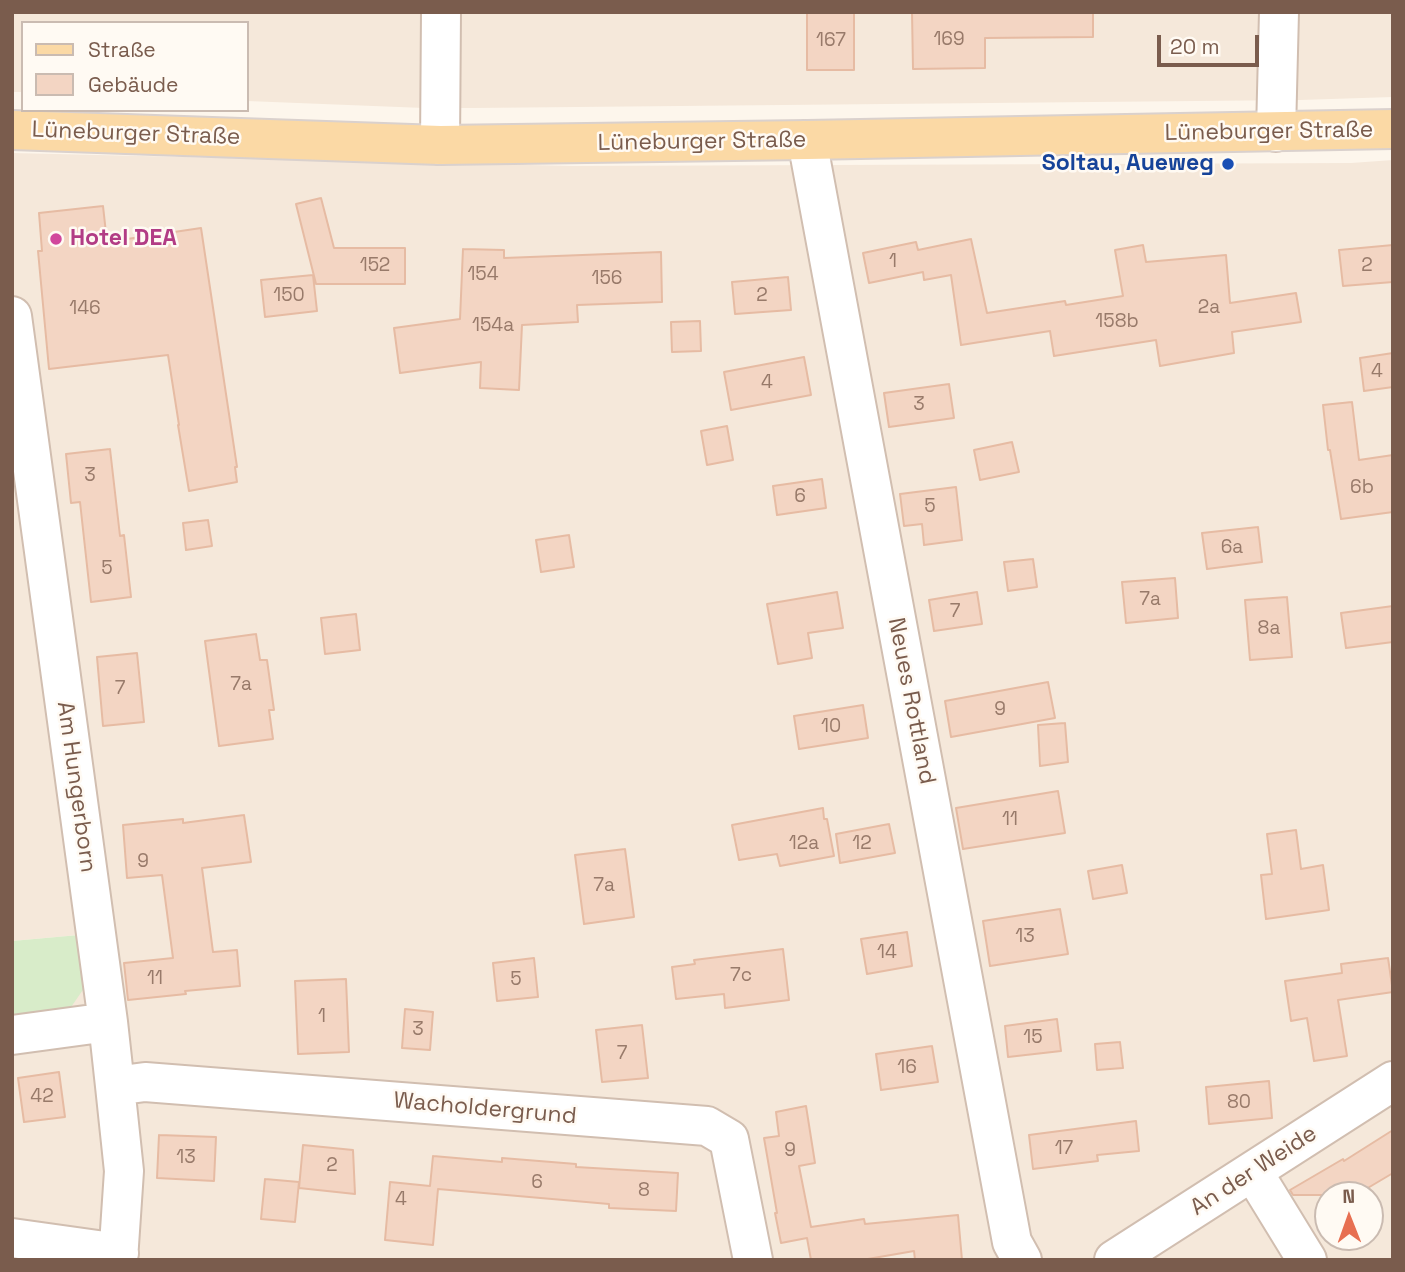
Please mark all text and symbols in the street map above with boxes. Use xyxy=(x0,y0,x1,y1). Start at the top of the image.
legend xyxy=(21,21,248,112)
scale bar xyxy=(1160,21,1262,65)
house number: 169 xyxy=(933,29,965,51)
house number: 167 xyxy=(816,30,846,52)
text: 20 m xyxy=(1170,33,1220,60)
text: Straße xyxy=(88,36,156,63)
text: Gebäude xyxy=(88,71,178,98)
street label: Lüneburger Straße xyxy=(1164,116,1374,148)
street label: Lüneburger Straße xyxy=(31,117,241,151)
street label: Lüneburger Straße xyxy=(597,126,807,158)
place label: Soltau, Aueweg xyxy=(1042,150,1214,178)
marker: Soltau, Aueweg xyxy=(1220,156,1236,172)
place label: Hotel DEA xyxy=(70,225,177,253)
marker: Hotel DEA xyxy=(48,231,64,247)
house number: 1 xyxy=(889,251,897,273)
house number: 152 xyxy=(360,255,390,277)
house number: 2 xyxy=(1361,255,1373,277)
house number: 154 xyxy=(467,264,499,286)
house number: 156 xyxy=(592,268,622,290)
house number: 150 xyxy=(273,285,305,307)
house number: 2 xyxy=(756,285,768,307)
house number: 2a xyxy=(1198,297,1220,319)
house number: 146 xyxy=(69,298,101,320)
house number: 158b xyxy=(1095,311,1139,333)
house number: 154a xyxy=(472,315,514,337)
house number: 4 xyxy=(1371,361,1383,383)
house number: 4 xyxy=(761,372,773,394)
house number: 3 xyxy=(913,394,925,416)
house number: 3 xyxy=(84,465,96,487)
house number: 6b xyxy=(1350,477,1374,499)
house number: 6 xyxy=(794,486,806,508)
house number: 5 xyxy=(924,496,936,518)
house number: 6a xyxy=(1221,537,1243,559)
house number: 5 xyxy=(101,558,113,580)
house number: 7a xyxy=(1139,589,1161,611)
house number: 7 xyxy=(950,601,960,623)
street label: Neues Rottland xyxy=(881,615,941,787)
house number: 8a xyxy=(1258,618,1280,640)
house number: 7a xyxy=(230,674,252,696)
house number: 7 xyxy=(115,678,125,700)
house number: 9 xyxy=(994,699,1006,721)
street label: Am Hungerborn xyxy=(50,700,102,874)
house number: 10 xyxy=(821,716,841,738)
house number: 11 xyxy=(1002,809,1018,831)
house number: 12a xyxy=(789,833,819,855)
house number: 12 xyxy=(852,833,872,855)
house number: 9 xyxy=(137,851,149,873)
house number: 7a xyxy=(593,875,615,897)
house number: 13 xyxy=(1015,926,1035,948)
house number: 14 xyxy=(877,942,897,964)
house number: 7c xyxy=(730,965,752,987)
house number: 11 xyxy=(147,968,163,990)
house number: 5 xyxy=(510,969,522,991)
house number: 1 xyxy=(318,1006,326,1028)
house number: 3 xyxy=(412,1019,424,1041)
house number: 15 xyxy=(1023,1027,1043,1049)
house number: 7 xyxy=(617,1043,627,1065)
house number: 16 xyxy=(897,1057,917,1079)
house number: 42 xyxy=(30,1086,54,1108)
street label: Wacholdergrund xyxy=(392,1087,578,1131)
house number: 80 xyxy=(1227,1092,1251,1114)
street label: An der Weide xyxy=(1186,1120,1322,1222)
house number: 17 xyxy=(1055,1138,1073,1160)
house number: 9 xyxy=(784,1140,796,1162)
house number: 13 xyxy=(176,1147,196,1169)
house number: 2 xyxy=(326,1155,338,1177)
house number: 6 xyxy=(531,1172,543,1194)
house number: 8 xyxy=(638,1180,650,1202)
north arrow xyxy=(1314,1181,1384,1251)
text: N xyxy=(1342,1184,1355,1209)
house number: 4 xyxy=(395,1189,407,1211)

